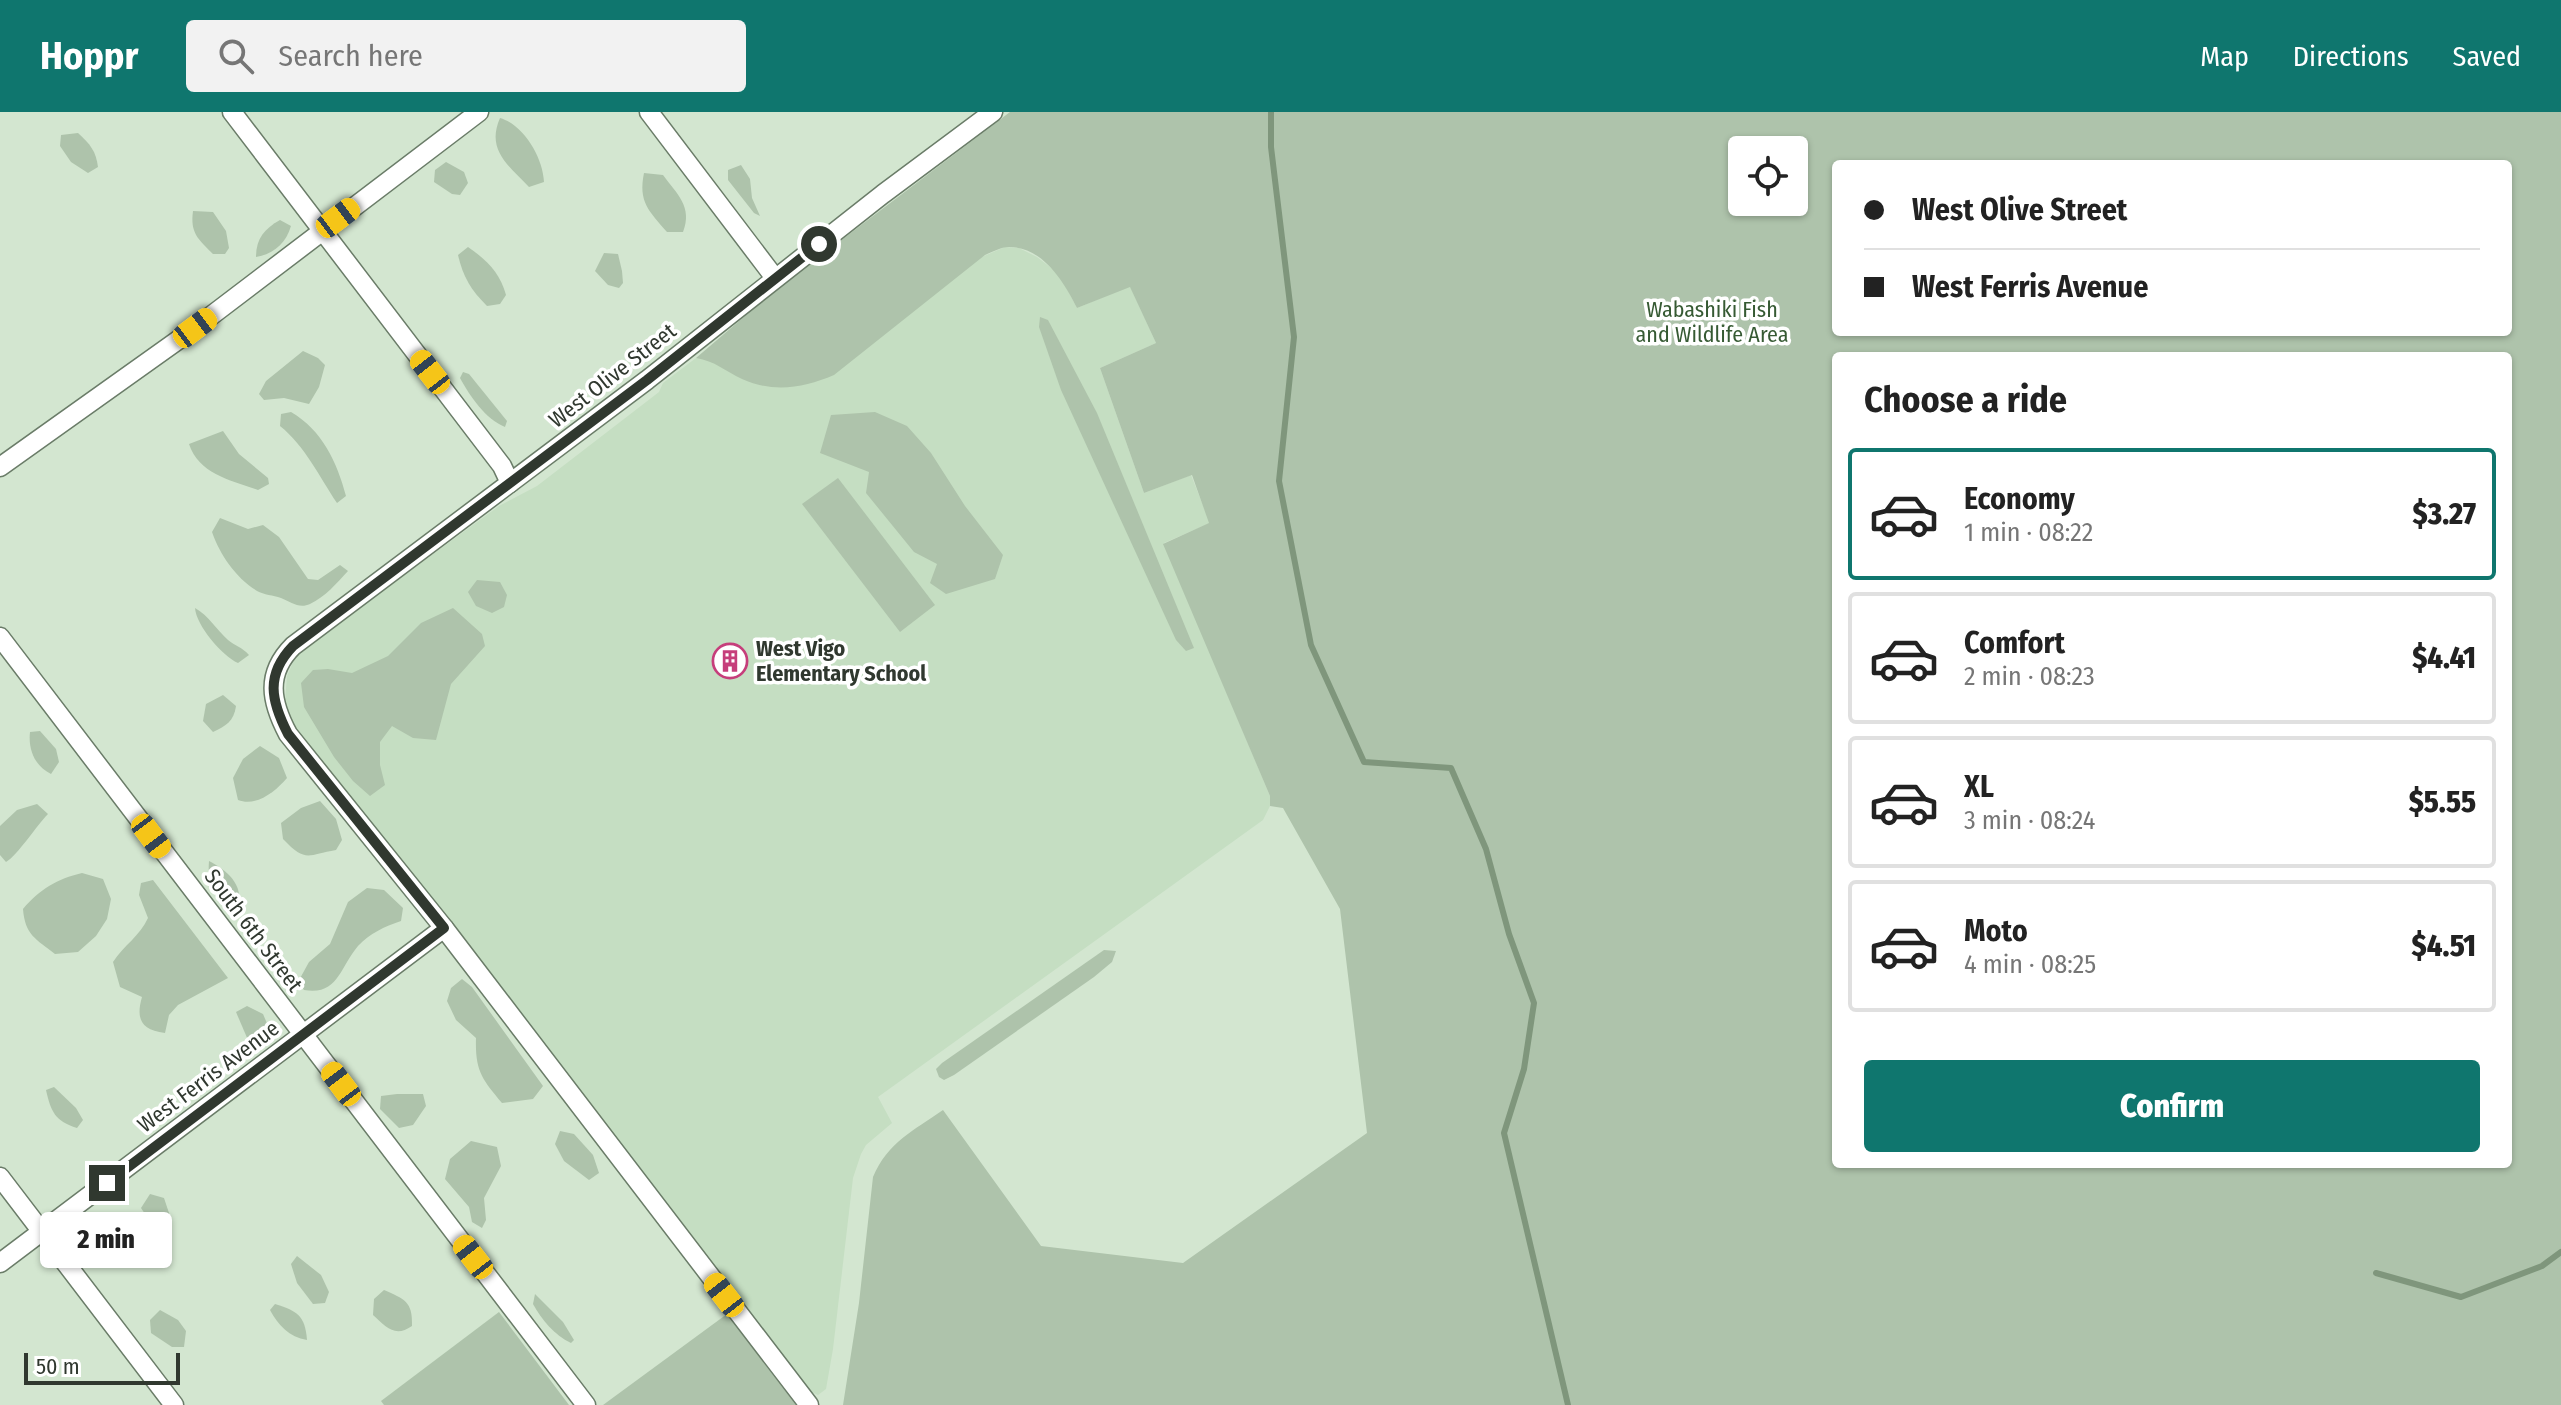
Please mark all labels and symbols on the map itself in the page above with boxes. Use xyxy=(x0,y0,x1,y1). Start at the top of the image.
car xyxy=(312,194,364,242)
route start xyxy=(801,226,837,262)
park label: Wabashiki Fish and Wildlife Area xyxy=(1636,296,1788,348)
car xyxy=(169,304,221,352)
street label: West Olive Street xyxy=(543,317,682,433)
car xyxy=(406,346,454,398)
place label: West Vigo Elementary School xyxy=(756,635,927,687)
building icon: West Vigo Elementary School xyxy=(711,642,749,680)
car xyxy=(127,810,175,862)
street label: South 6th Street xyxy=(199,864,309,998)
street label: West Ferris Avenue xyxy=(132,1014,284,1138)
car xyxy=(317,1058,365,1110)
route end xyxy=(89,1165,125,1201)
callout: 2 min xyxy=(41,1211,173,1267)
car xyxy=(449,1231,497,1283)
car xyxy=(700,1269,748,1321)
scale bar xyxy=(24,1349,180,1385)

